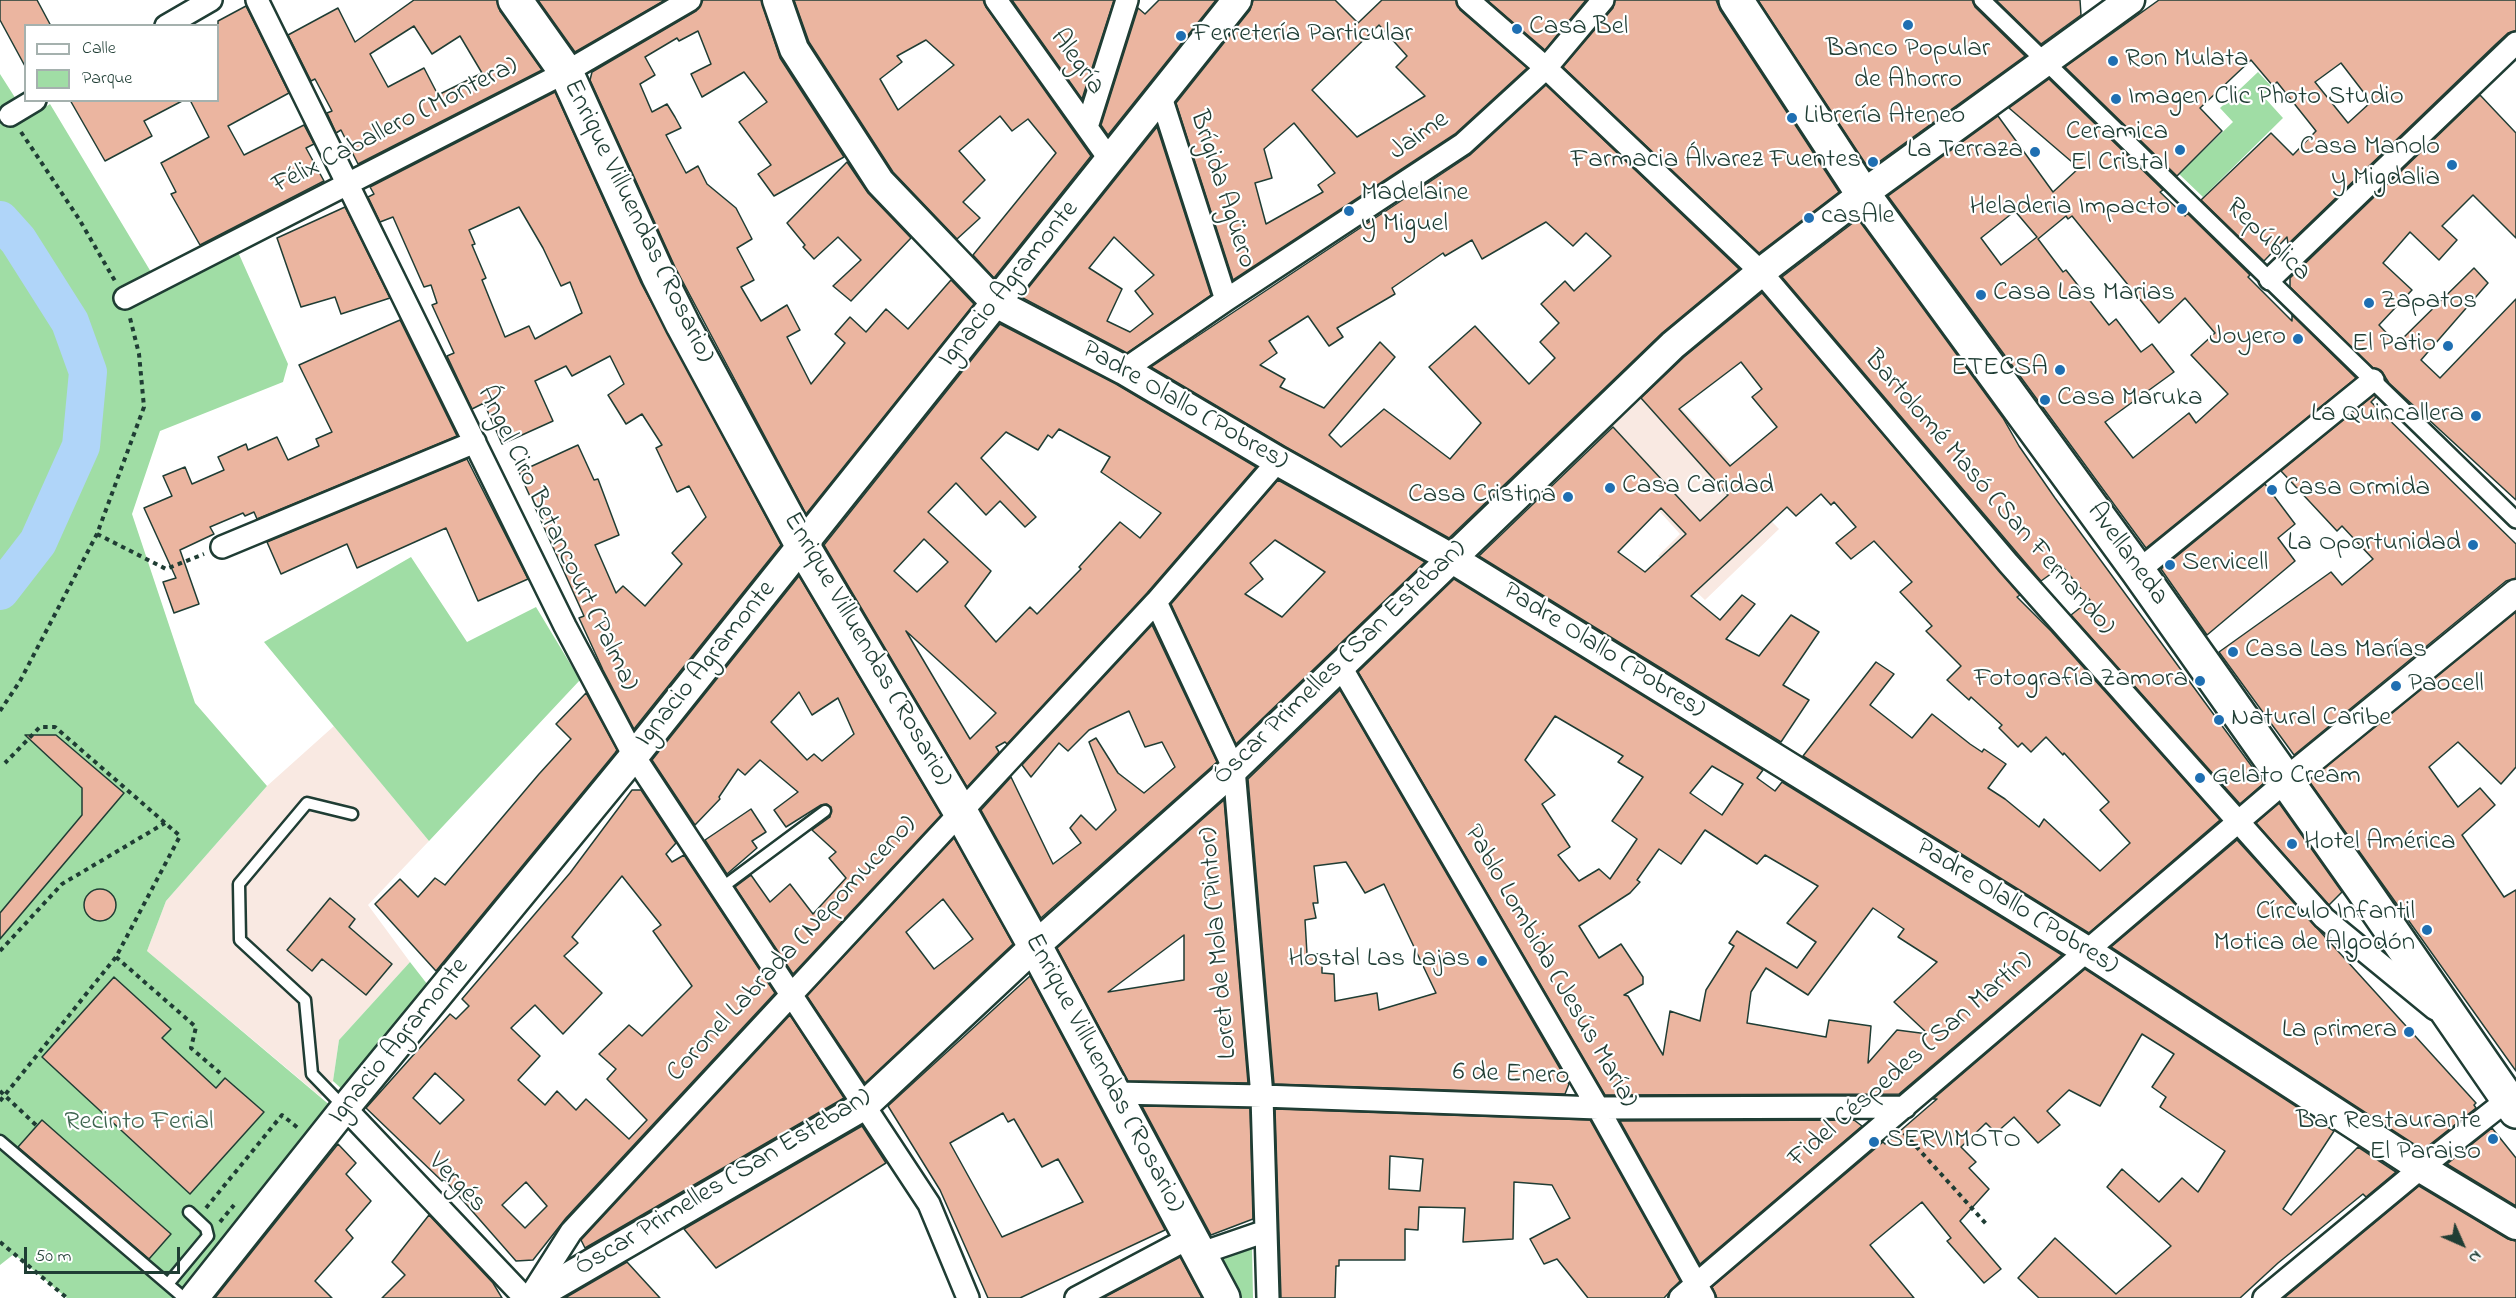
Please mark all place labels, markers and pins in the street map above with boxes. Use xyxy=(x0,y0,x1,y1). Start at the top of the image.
place label: Casa Bel xyxy=(1529,13,1628,45)
marker: Banco Popular de Ahorro xyxy=(1901,18,1915,32)
place label: Ferretería Particular xyxy=(1193,20,1413,52)
marker: Casa Bel xyxy=(1510,22,1524,36)
marker: Ferretería Particular xyxy=(1174,29,1188,43)
place label: Banco Popular de Ahorro xyxy=(1826,35,1990,98)
place label: Ron Mulata xyxy=(2125,45,2249,77)
marker: Ron Mulata xyxy=(2106,54,2120,68)
place label: Imagen Clic Photo Studio xyxy=(2128,83,2404,115)
marker: Imagen Clic Photo Studio xyxy=(2109,92,2123,106)
place label: Librería Ateneo xyxy=(1804,102,1965,134)
marker: Librería Ateneo xyxy=(1785,111,1799,125)
place label: Ceramica El Cristal xyxy=(2066,118,2168,181)
place label: Casa Manolo y Migdalia xyxy=(2299,133,2440,196)
place label: La Terraza xyxy=(1907,136,2023,168)
marker: Ceramica El Cristal xyxy=(2173,143,2187,157)
marker: La Terraza xyxy=(2028,145,2042,159)
place label: Farmacia Álvarez Fuentes xyxy=(1571,146,1861,178)
marker: Farmacia Álvarez Fuentes xyxy=(1866,155,1880,169)
marker: Casa Manolo y Migdalia xyxy=(2445,158,2459,172)
place label: Madelaine y Miguel xyxy=(1361,179,1469,242)
place label: Heladeria Impacto xyxy=(1970,193,2170,225)
place label: casAle xyxy=(1821,202,1895,234)
marker: Heladeria Impacto xyxy=(2175,202,2189,216)
marker: Madelaine y Miguel xyxy=(1342,204,1356,218)
marker: casAle xyxy=(1802,211,1816,225)
place label: Casa Las Marias xyxy=(1993,279,2175,311)
place label: Zapatos xyxy=(2381,287,2477,319)
marker: Casa Las Marias xyxy=(1974,288,1988,302)
marker: Zapatos xyxy=(2362,296,2376,310)
place label: Joyero xyxy=(2209,323,2286,355)
place label: El Patio xyxy=(2352,330,2436,362)
marker: Joyero xyxy=(2291,332,2305,346)
marker: El Patio xyxy=(2441,339,2455,353)
place label: ETECSA xyxy=(1951,354,2048,386)
marker: ETECSA xyxy=(2053,363,2067,377)
place label: Casa Maruka xyxy=(2057,384,2203,416)
marker: Casa Maruka xyxy=(2038,393,2052,407)
place label: La Quincallera xyxy=(2311,400,2464,432)
marker: La Quincallera xyxy=(2469,409,2483,423)
place label: Casa Caridad xyxy=(1622,472,1774,504)
place label: Casa Ormida xyxy=(2284,474,2430,506)
place label: Casa Cristina xyxy=(1408,481,1556,513)
marker: Casa Caridad xyxy=(1603,481,1617,495)
marker: Casa Ormida xyxy=(2265,483,2279,497)
marker: Casa Cristina xyxy=(1561,490,1575,504)
place label: La Oportunidad xyxy=(2287,529,2461,561)
marker: La Oportunidad xyxy=(2466,538,2480,552)
place label: Servicell xyxy=(2182,549,2268,581)
marker: Servicell xyxy=(2163,558,2177,572)
place label: Casa Las Marías xyxy=(2245,636,2427,668)
marker: Casa Las Marías xyxy=(2226,645,2240,659)
place label: Fotografía Zamora xyxy=(1974,665,2188,697)
place label: Paocell xyxy=(2408,670,2484,702)
marker: Fotografía Zamora xyxy=(2193,674,2207,688)
marker: Paocell xyxy=(2389,679,2403,693)
place label: Natural Caribe xyxy=(2231,704,2391,736)
marker: Natural Caribe xyxy=(2212,713,2226,727)
place label: Gelato Cream xyxy=(2212,762,2361,794)
marker: Gelato Cream xyxy=(2193,771,2207,785)
place label: Hotel América xyxy=(2304,828,2456,860)
marker: Hotel América xyxy=(2285,837,2299,851)
place label: Círculo Infantil Motica de Algodón xyxy=(2213,898,2415,961)
marker: Círculo Infantil Motica de Algodón xyxy=(2420,923,2434,937)
place label: Hostal Las Lajas xyxy=(1288,945,1470,977)
marker: Hostal Las Lajas xyxy=(1475,954,1489,968)
place label: La primera xyxy=(2282,1016,2397,1048)
marker: La primera xyxy=(2402,1025,2416,1039)
place label: Bar Restaurante El Paraiso xyxy=(2296,1107,2481,1170)
place label: SERVIMOTO xyxy=(1886,1126,2021,1158)
marker: Bar Restaurante El Paraiso xyxy=(2486,1132,2500,1146)
marker: SERVIMOTO xyxy=(1867,1135,1881,1149)

